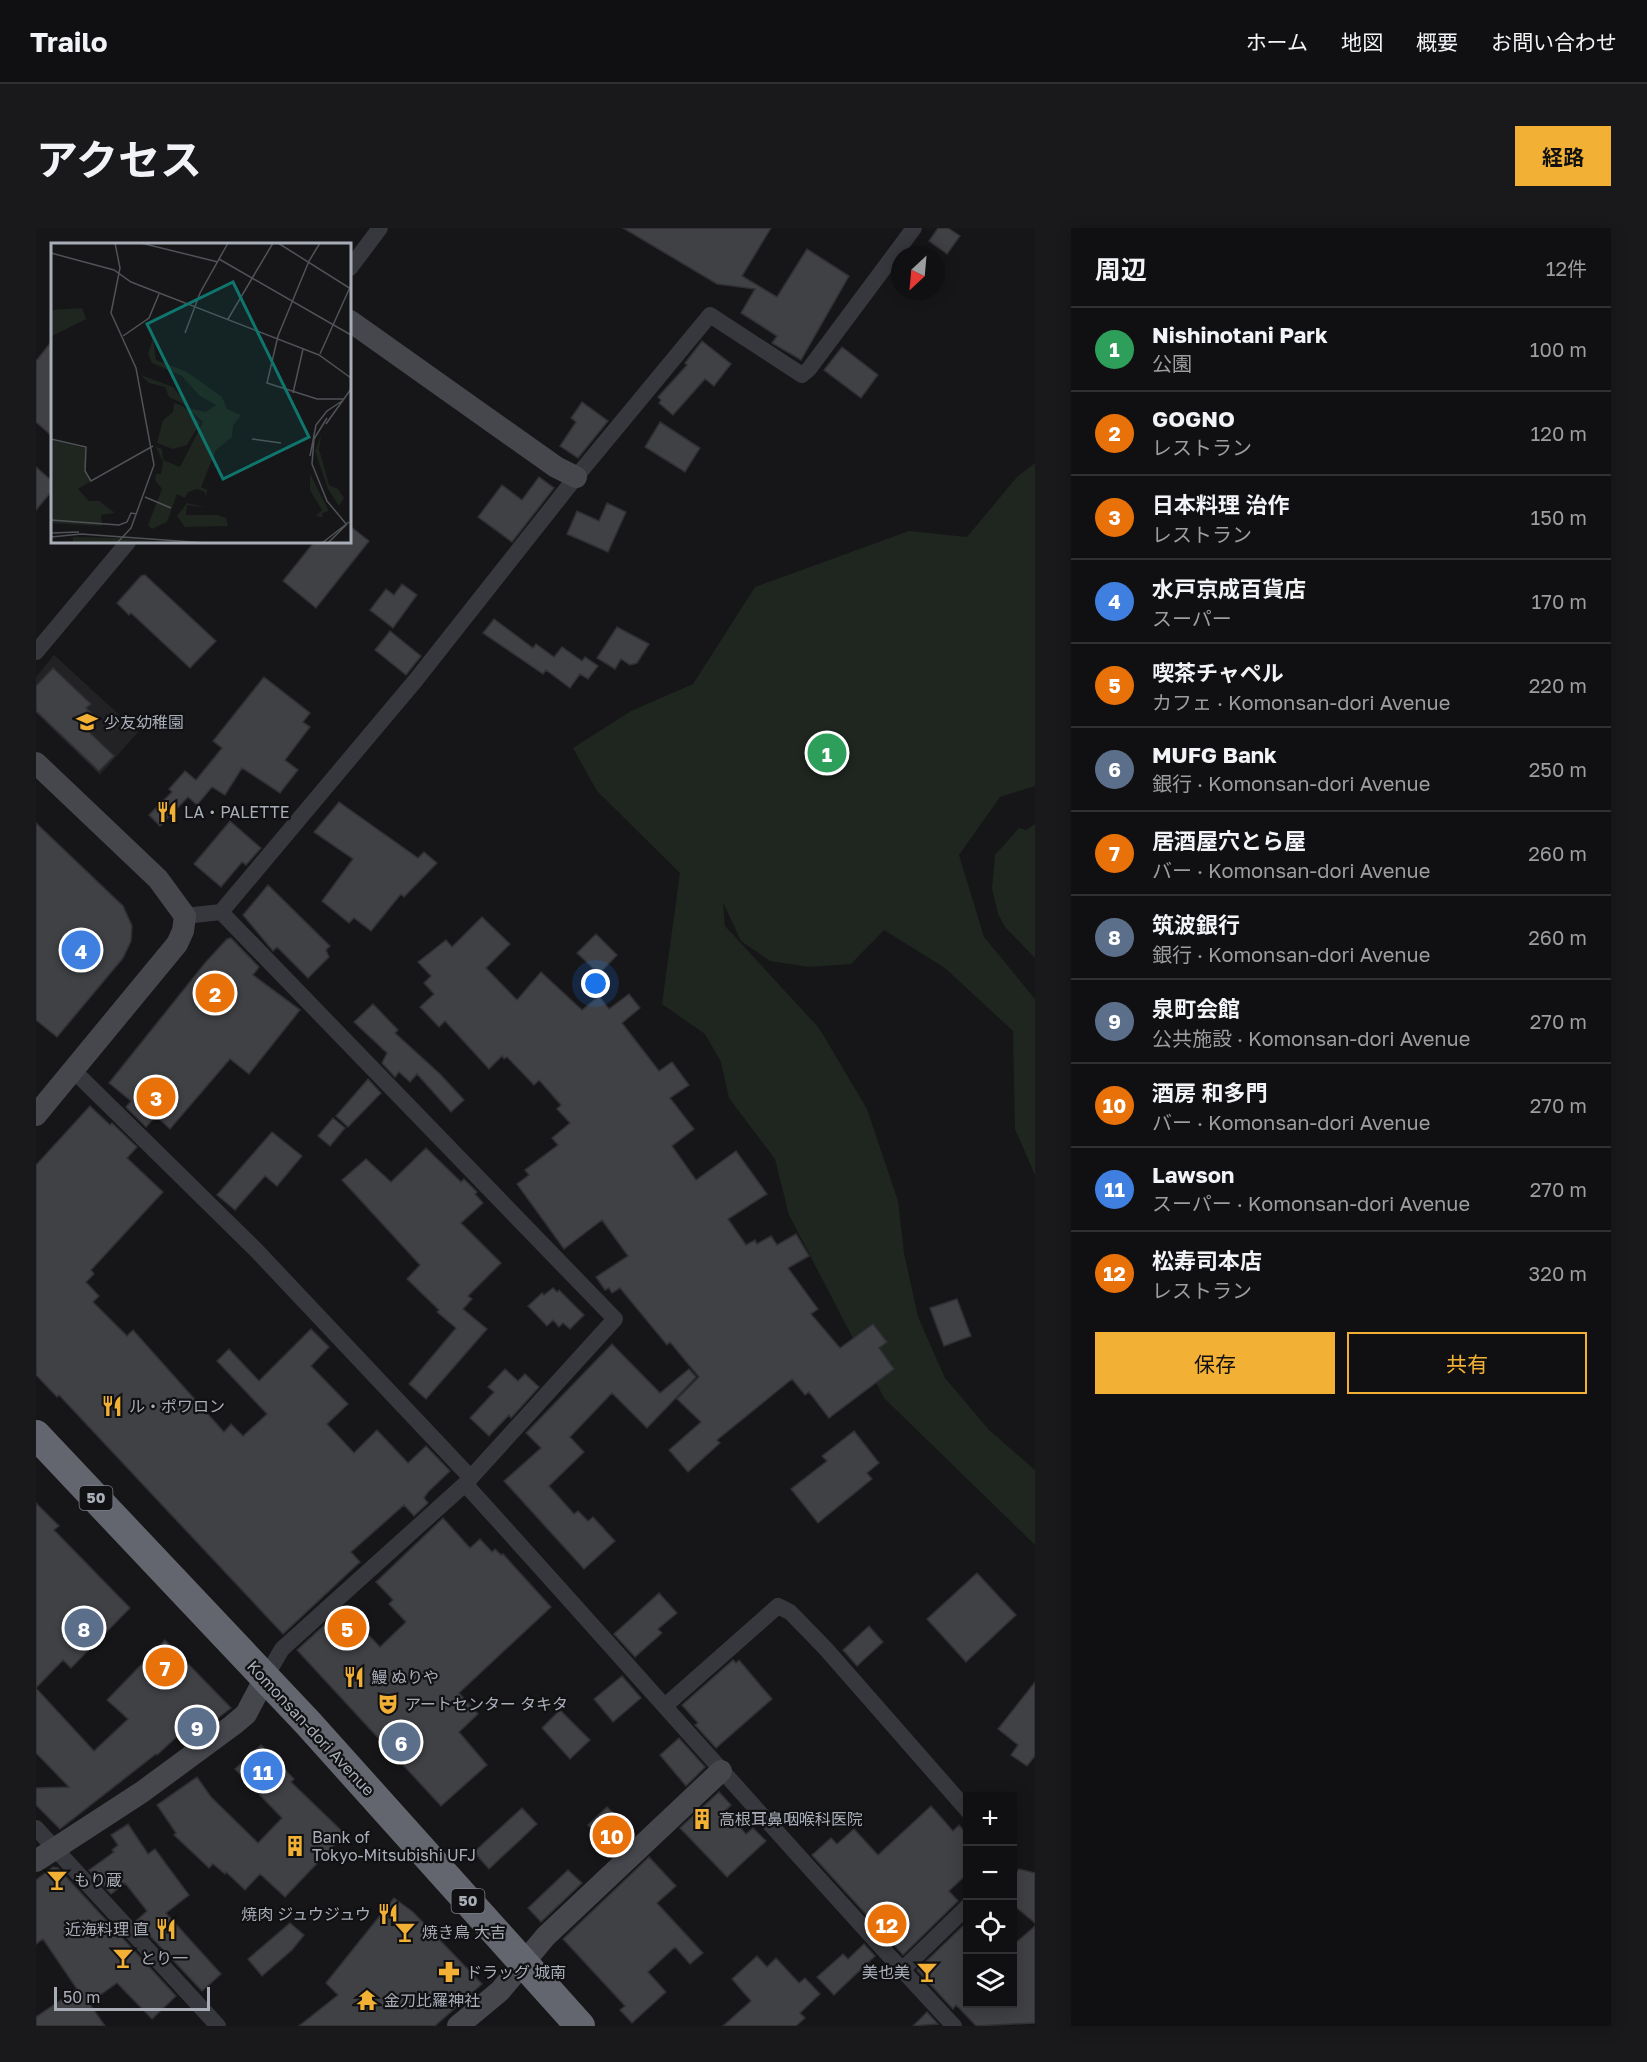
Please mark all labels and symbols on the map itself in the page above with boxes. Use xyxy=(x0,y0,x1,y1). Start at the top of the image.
inset map xyxy=(51,243,351,543)
north arrow xyxy=(891,246,945,300)
school or university icon: 少友幼稚園 xyxy=(75,710,99,734)
place label: 少友幼稚園 xyxy=(104,712,184,732)
pin: 1 xyxy=(808,730,846,776)
restaurant icon: LA・PALETTE xyxy=(155,800,179,824)
place label: LA・PALETTE xyxy=(184,802,290,822)
pin: 4 xyxy=(62,928,100,972)
your location xyxy=(581,969,610,998)
pin: 2 xyxy=(196,970,234,1016)
pin: 3 xyxy=(136,1074,176,1120)
restaurant icon: ル・ポワロン xyxy=(100,1394,124,1418)
place label: ル・ポワロン xyxy=(129,1396,225,1416)
road number: 50 xyxy=(80,1486,112,1510)
pin: 8 xyxy=(64,1606,104,1650)
pin: 5 xyxy=(328,1606,366,1650)
pin: 7 xyxy=(146,1644,184,1690)
street label: Komonsan-dori Avenue xyxy=(243,1656,379,1800)
restaurant icon: 鰻 ぬりや xyxy=(342,1665,366,1689)
place label: 鰻 ぬりや xyxy=(371,1667,439,1687)
theatre icon: アートセンター タキタ xyxy=(376,1692,400,1716)
place label: アートセンター タキタ xyxy=(405,1694,568,1714)
pin: 9 xyxy=(178,1704,216,1750)
pin: 6 xyxy=(382,1720,421,1765)
pin: 11 xyxy=(244,1748,282,1794)
building icon: 高根耳鼻咽喉科医院 xyxy=(690,1807,714,1831)
place label: 高根耳鼻咽喉科医院 xyxy=(719,1809,863,1829)
pin: 10 xyxy=(592,1812,632,1858)
place label: Bank of Tokyo-Mitsubishi UFJ xyxy=(312,1827,476,1865)
building icon: Bank of Tokyo-Mitsubishi UFJ xyxy=(283,1834,307,1858)
bar icon: もり蔵 xyxy=(45,1868,69,1892)
place label: もり蔵 xyxy=(74,1870,122,1890)
road number: 50 xyxy=(452,1889,484,1913)
restaurant icon: 焼肉 ジュウジュウ xyxy=(376,1902,400,1926)
pin: 12 xyxy=(868,1902,906,1946)
place label: 焼肉 ジュウジュウ xyxy=(241,1904,371,1924)
restaurant icon: 近海料理 直 xyxy=(154,1917,178,1941)
place label: 近海料理 直 xyxy=(65,1919,149,1939)
bar icon: 焼き鳥 大吉 xyxy=(393,1920,417,1944)
place label: 焼き鳥 大吉 xyxy=(422,1922,506,1942)
bar icon: とり一 xyxy=(111,1946,135,1970)
place label: とり一 xyxy=(140,1948,188,1968)
pharmacy icon: ドラッグ 城南 xyxy=(437,1960,461,1984)
bar icon: 美也美 xyxy=(915,1960,939,1984)
place label: ドラッグ 城南 xyxy=(466,1962,566,1982)
place label: 美也美 xyxy=(862,1962,910,1982)
scale bar xyxy=(54,1984,210,2012)
temple icon: 金刀比羅神社 xyxy=(355,1988,379,2012)
place label: 金刀比羅神社 xyxy=(384,1990,480,2010)

